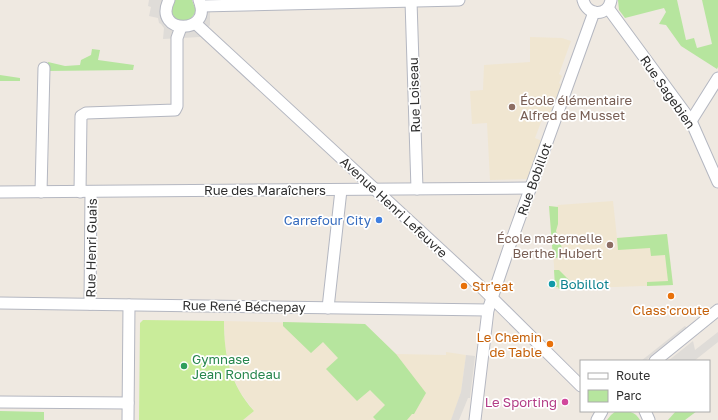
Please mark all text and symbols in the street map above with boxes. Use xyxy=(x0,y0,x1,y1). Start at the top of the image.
street label: Rue Sagebien xyxy=(637,52,699,132)
street label: Rue Loiseau xyxy=(405,57,423,133)
place label: École élémentaire Alfred de Musset xyxy=(520,92,632,123)
marker: École élémentaire Alfred de Musset xyxy=(507,102,517,112)
street label: Rue Bobillot xyxy=(513,140,555,218)
street label: Avenue Henri Lefeuvre xyxy=(337,153,451,261)
street label: Rue des Maraîchers xyxy=(204,182,326,198)
street label: Rue Henri Guais xyxy=(82,198,100,298)
place label: Carrefour City xyxy=(284,212,372,228)
marker: Carrefour City xyxy=(374,215,384,225)
place label: École maternelle Berthe Hubert xyxy=(497,230,602,261)
marker: École maternelle Berthe Hubert xyxy=(605,240,615,250)
place label: Bobillot xyxy=(560,276,609,292)
place label: Str'eat xyxy=(472,278,514,294)
marker: Bobillot xyxy=(547,279,557,289)
marker: Str'eat xyxy=(459,281,469,291)
marker: Class'croute xyxy=(666,291,676,301)
street label: Rue René Béchepay xyxy=(182,297,307,315)
place label: Class'croute xyxy=(632,302,710,318)
place label: Le Chemin de Table xyxy=(477,329,542,360)
marker: Le Chemin de Table xyxy=(545,339,555,349)
place label: Gymnase Jean Rondeau xyxy=(192,351,281,382)
legend xyxy=(580,360,710,412)
marker: Gymnase Jean Rondeau xyxy=(179,361,189,371)
text: Route xyxy=(616,368,650,383)
text: Parc xyxy=(616,388,642,403)
place label: Le Sporting xyxy=(485,394,557,410)
marker: Le Sporting xyxy=(560,397,570,407)

